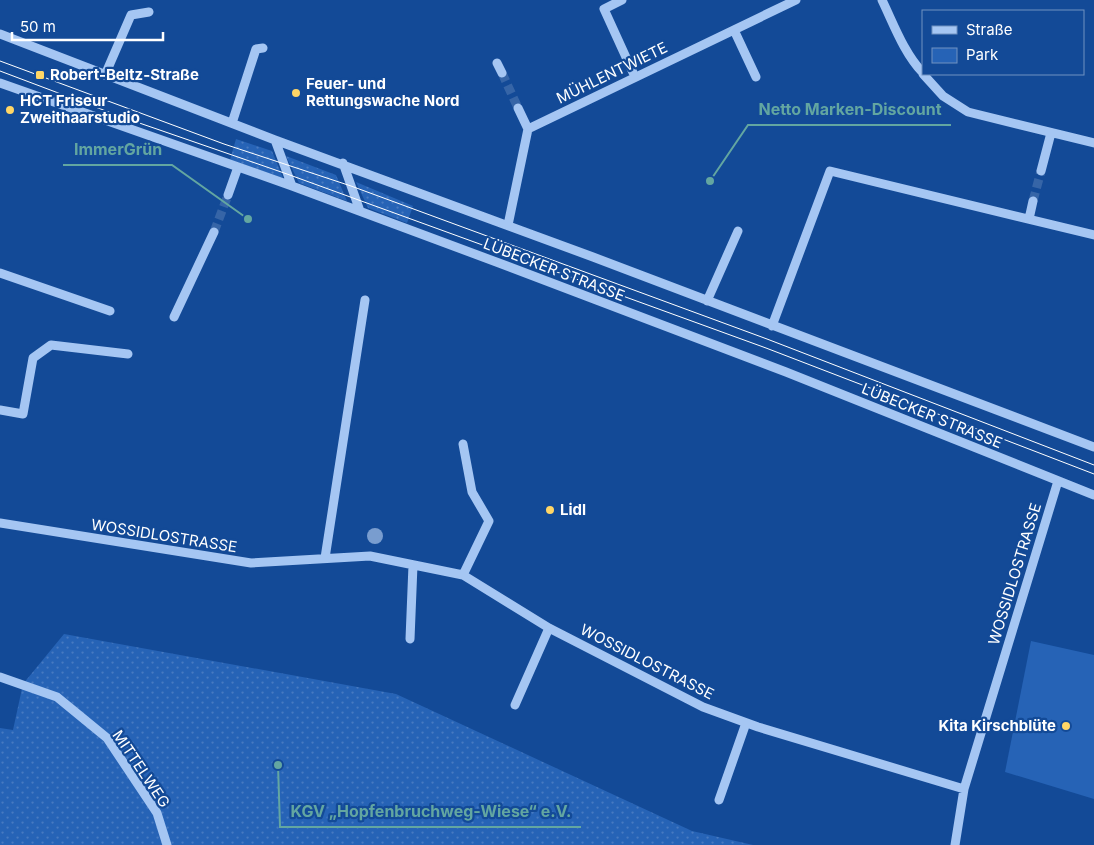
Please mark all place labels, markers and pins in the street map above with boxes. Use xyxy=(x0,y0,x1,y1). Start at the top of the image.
place label: Robert-Beltz-Straße xyxy=(50,65,199,84)
marker: Robert-Beltz-Straße xyxy=(34,69,46,81)
place label: Feuer- und Rettungswache Nord xyxy=(306,74,460,110)
marker: Feuer- und Rettungswache Nord xyxy=(290,87,302,99)
place label: HCT Friseur Zweithaarstudio xyxy=(20,91,140,127)
callout: Netto Marken-Discount xyxy=(748,94,951,125)
marker: HCT Friseur Zweithaarstudio xyxy=(4,104,16,116)
callout: ImmerGrün xyxy=(63,134,172,165)
place label: Lidl xyxy=(560,500,586,519)
marker: Lidl xyxy=(544,504,556,516)
place label: Kita Kirschblüte xyxy=(938,716,1056,735)
marker: Kita Kirschblüte xyxy=(1060,720,1072,732)
callout: KGV „Hopfenbruchweg-Wiese“ e.V. xyxy=(280,796,581,827)

